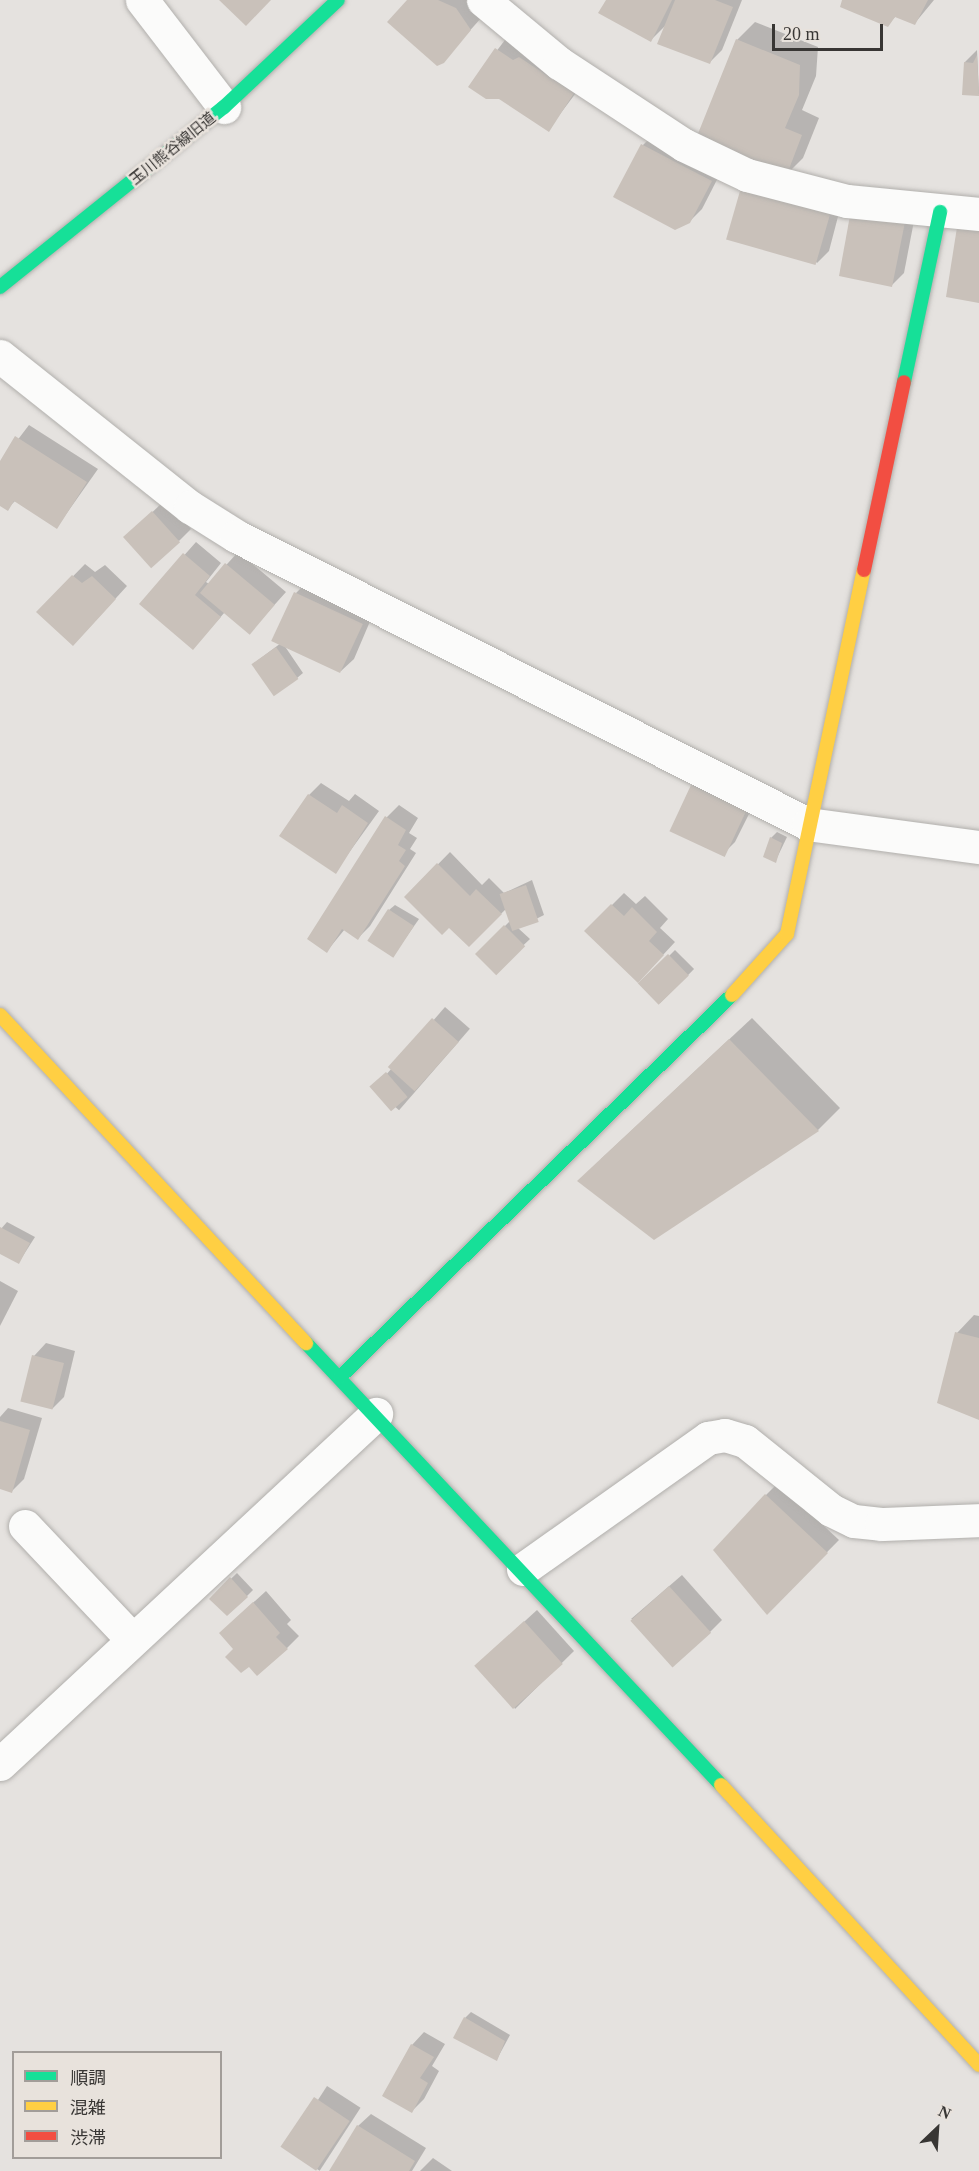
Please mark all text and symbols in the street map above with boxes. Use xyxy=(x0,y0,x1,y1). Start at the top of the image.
scale bar xyxy=(775,12,886,50)
text: 20 m xyxy=(783,24,820,44)
street label: 玉川熊谷線旧道 xyxy=(127,109,219,189)
legend xyxy=(12,2051,222,2159)
text: 順調 xyxy=(70,2068,106,2088)
text: 混雑 xyxy=(70,2098,106,2118)
north arrow xyxy=(907,2099,967,2159)
text: N xyxy=(936,2102,954,2122)
text: 渋滞 xyxy=(70,2128,106,2148)

